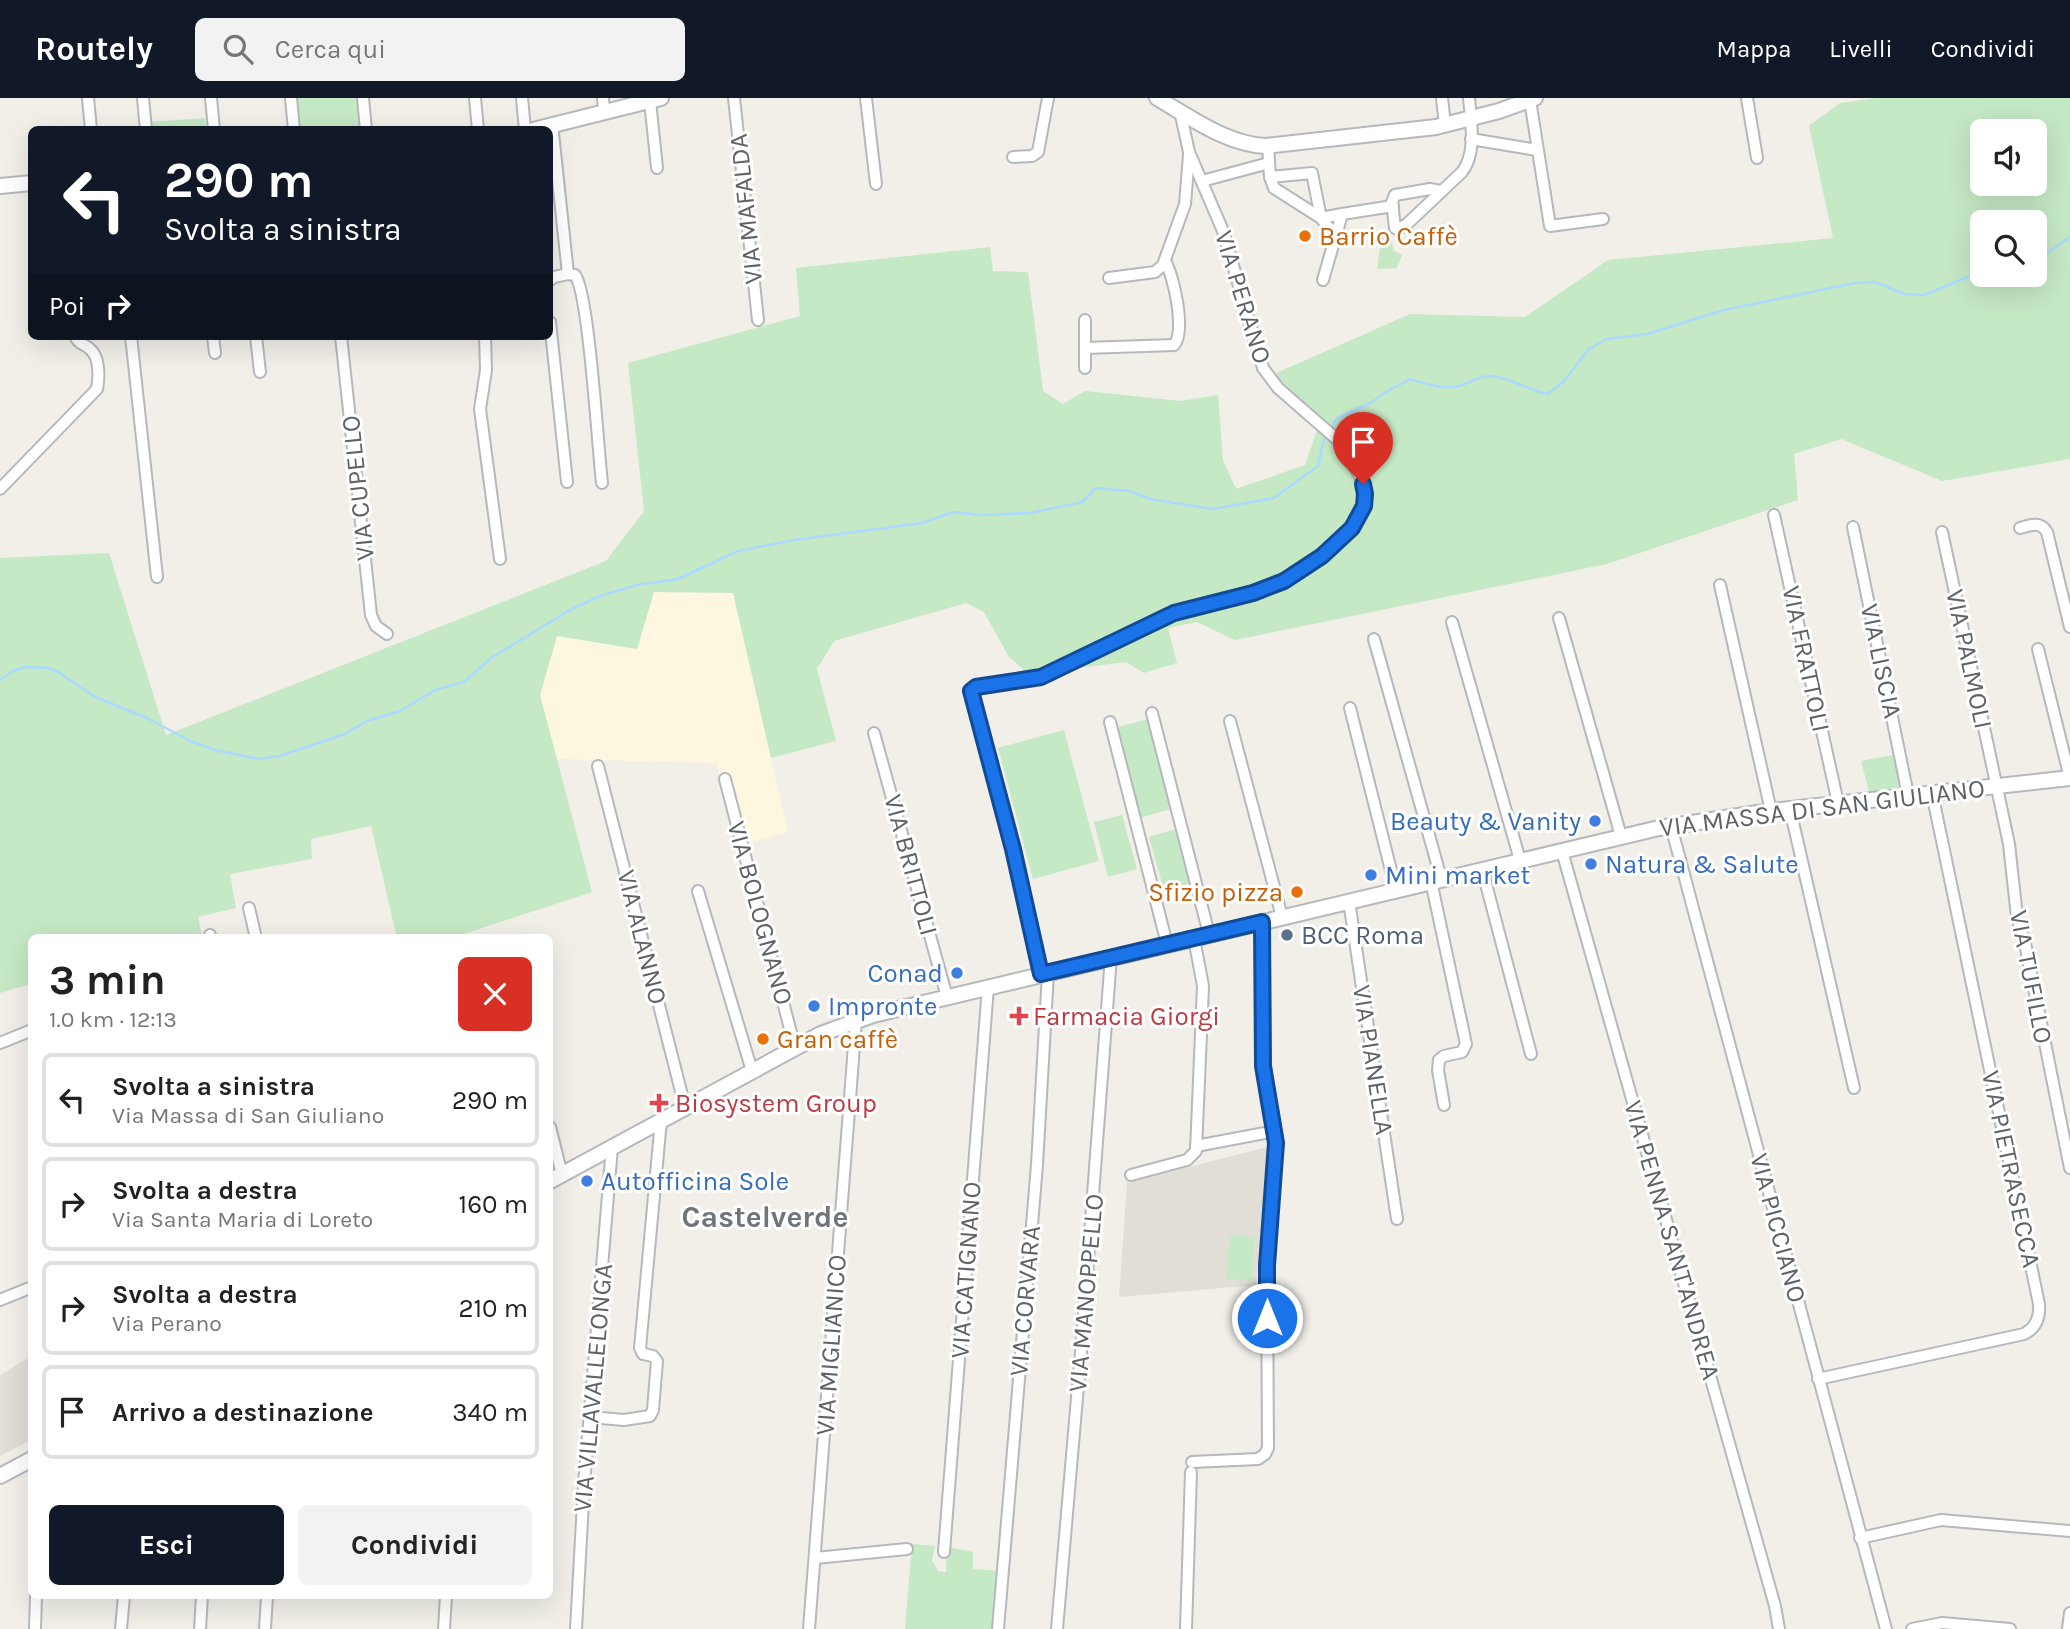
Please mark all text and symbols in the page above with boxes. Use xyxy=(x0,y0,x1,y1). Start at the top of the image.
search box xyxy=(195,18,685,81)
text: Routely xyxy=(35,30,153,68)
icon: search xyxy=(219,30,257,68)
text: Cerca qui xyxy=(275,34,386,65)
text: Mappa xyxy=(1717,35,1791,63)
text: Livelli xyxy=(1829,35,1893,63)
text: Condividi xyxy=(1931,35,2035,63)
map controls xyxy=(1970,119,2047,287)
button: sound xyxy=(1970,119,2047,196)
street label: VIA MAFALDA xyxy=(723,132,769,286)
text: 290 m xyxy=(164,152,313,209)
icon: left xyxy=(49,154,140,245)
button: search xyxy=(1970,210,2047,287)
text: Svolta a sinistra xyxy=(164,211,402,248)
place label: Barrio Caffè xyxy=(1319,221,1458,252)
street label: VIA PERANO xyxy=(1208,227,1278,367)
marker: Barrio Caffè xyxy=(1297,228,1313,244)
icon: right xyxy=(99,287,137,325)
text: Poi xyxy=(49,291,85,322)
pin xyxy=(1333,412,1393,484)
street label: VIA CUPELLO xyxy=(335,414,381,562)
icon: arrive xyxy=(1344,423,1382,461)
street label: VIA FRATTOLI xyxy=(1775,583,1837,735)
street label: VIA PALMOLI xyxy=(1939,586,1999,732)
street label: VIA LISCIA xyxy=(1854,601,1908,721)
street label: VIA MASSA DI SAN GIULIANO xyxy=(1657,773,1987,843)
street label: VIA BRITTOLI xyxy=(877,791,945,939)
place label: Beauty & Vanity xyxy=(1390,806,1581,837)
marker: Beauty & Vanity xyxy=(1587,813,1603,829)
street label: VIA BOLOGNANO xyxy=(721,818,799,1008)
place label: Natura & Salute xyxy=(1605,849,1799,880)
marker: Natura & Salute xyxy=(1583,856,1599,872)
place label: Mini market xyxy=(1385,860,1530,891)
street label: VIA ALANNO xyxy=(610,867,674,1007)
marker: Mini market xyxy=(1363,867,1379,883)
place label: Sfizio pizza xyxy=(1148,877,1283,908)
marker: Sfizio pizza xyxy=(1289,884,1305,900)
street label: VIA TUFILLO xyxy=(2003,908,2059,1046)
place label: BCC Roma xyxy=(1301,920,1424,951)
marker: BCC Roma xyxy=(1279,927,1295,943)
text: 3 min xyxy=(49,955,166,1005)
button: close xyxy=(458,957,532,1031)
place label: Conad xyxy=(867,958,943,989)
marker: Conad xyxy=(949,965,965,981)
street label: VIA PIANELLA xyxy=(1346,983,1400,1137)
place label: Impronte xyxy=(828,991,937,1022)
marker: Impronte xyxy=(806,998,822,1014)
place label: Farmacia Giorgi xyxy=(1033,1001,1220,1032)
text: 1.0 km · 12:13 xyxy=(49,1006,177,1033)
marker: Farmacia Giorgi xyxy=(1011,1008,1027,1024)
place label: Gran caffè xyxy=(777,1024,898,1055)
marker: Gran caffè xyxy=(755,1031,771,1047)
street label: VIA PIETRASECCA xyxy=(1975,1068,2047,1270)
text: Svolta a sinistra xyxy=(112,1071,315,1102)
icon: left xyxy=(53,1081,91,1119)
text: 290 m xyxy=(452,1085,528,1116)
place label: Biosystem Group xyxy=(675,1088,877,1119)
marker: Biosystem Group xyxy=(649,1093,669,1113)
street label: VIA PENNA SANT'ANDREA xyxy=(1617,1097,1727,1383)
text: Via Massa di San Giuliano xyxy=(112,1102,384,1129)
street label: VIA PICCIANO xyxy=(1743,1150,1813,1306)
place label: Autofficina Sole xyxy=(601,1166,789,1197)
marker: Autofficina Sole xyxy=(579,1173,595,1189)
text: Svolta a destra xyxy=(112,1175,298,1206)
street label: VIA CATIGNANO xyxy=(944,1181,988,1359)
icon: right xyxy=(53,1185,91,1223)
text: 160 m xyxy=(459,1189,528,1220)
street label: VIA MANOPPELLO xyxy=(1062,1193,1110,1393)
district label: Castelverde xyxy=(682,1199,848,1235)
text: Via Santa Maria di Loreto xyxy=(112,1206,373,1233)
street label: VIA CORVARA xyxy=(1003,1224,1047,1378)
street label: VIA MIGLIANICO xyxy=(809,1254,853,1436)
street label: VIA VILLAVALLELONGA xyxy=(567,1262,619,1514)
text: Svolta a destra xyxy=(112,1279,298,1310)
position arrow xyxy=(1230,1281,1304,1355)
icon: right xyxy=(53,1289,91,1327)
text: 210 m xyxy=(458,1293,528,1324)
text: Via Perano xyxy=(112,1310,222,1337)
icon: arrive xyxy=(53,1393,91,1431)
text: Arrivo a destinazione xyxy=(112,1397,374,1428)
text: 340 m xyxy=(452,1397,528,1428)
button: Esci xyxy=(49,1505,284,1585)
button: Condividi xyxy=(298,1505,532,1585)

